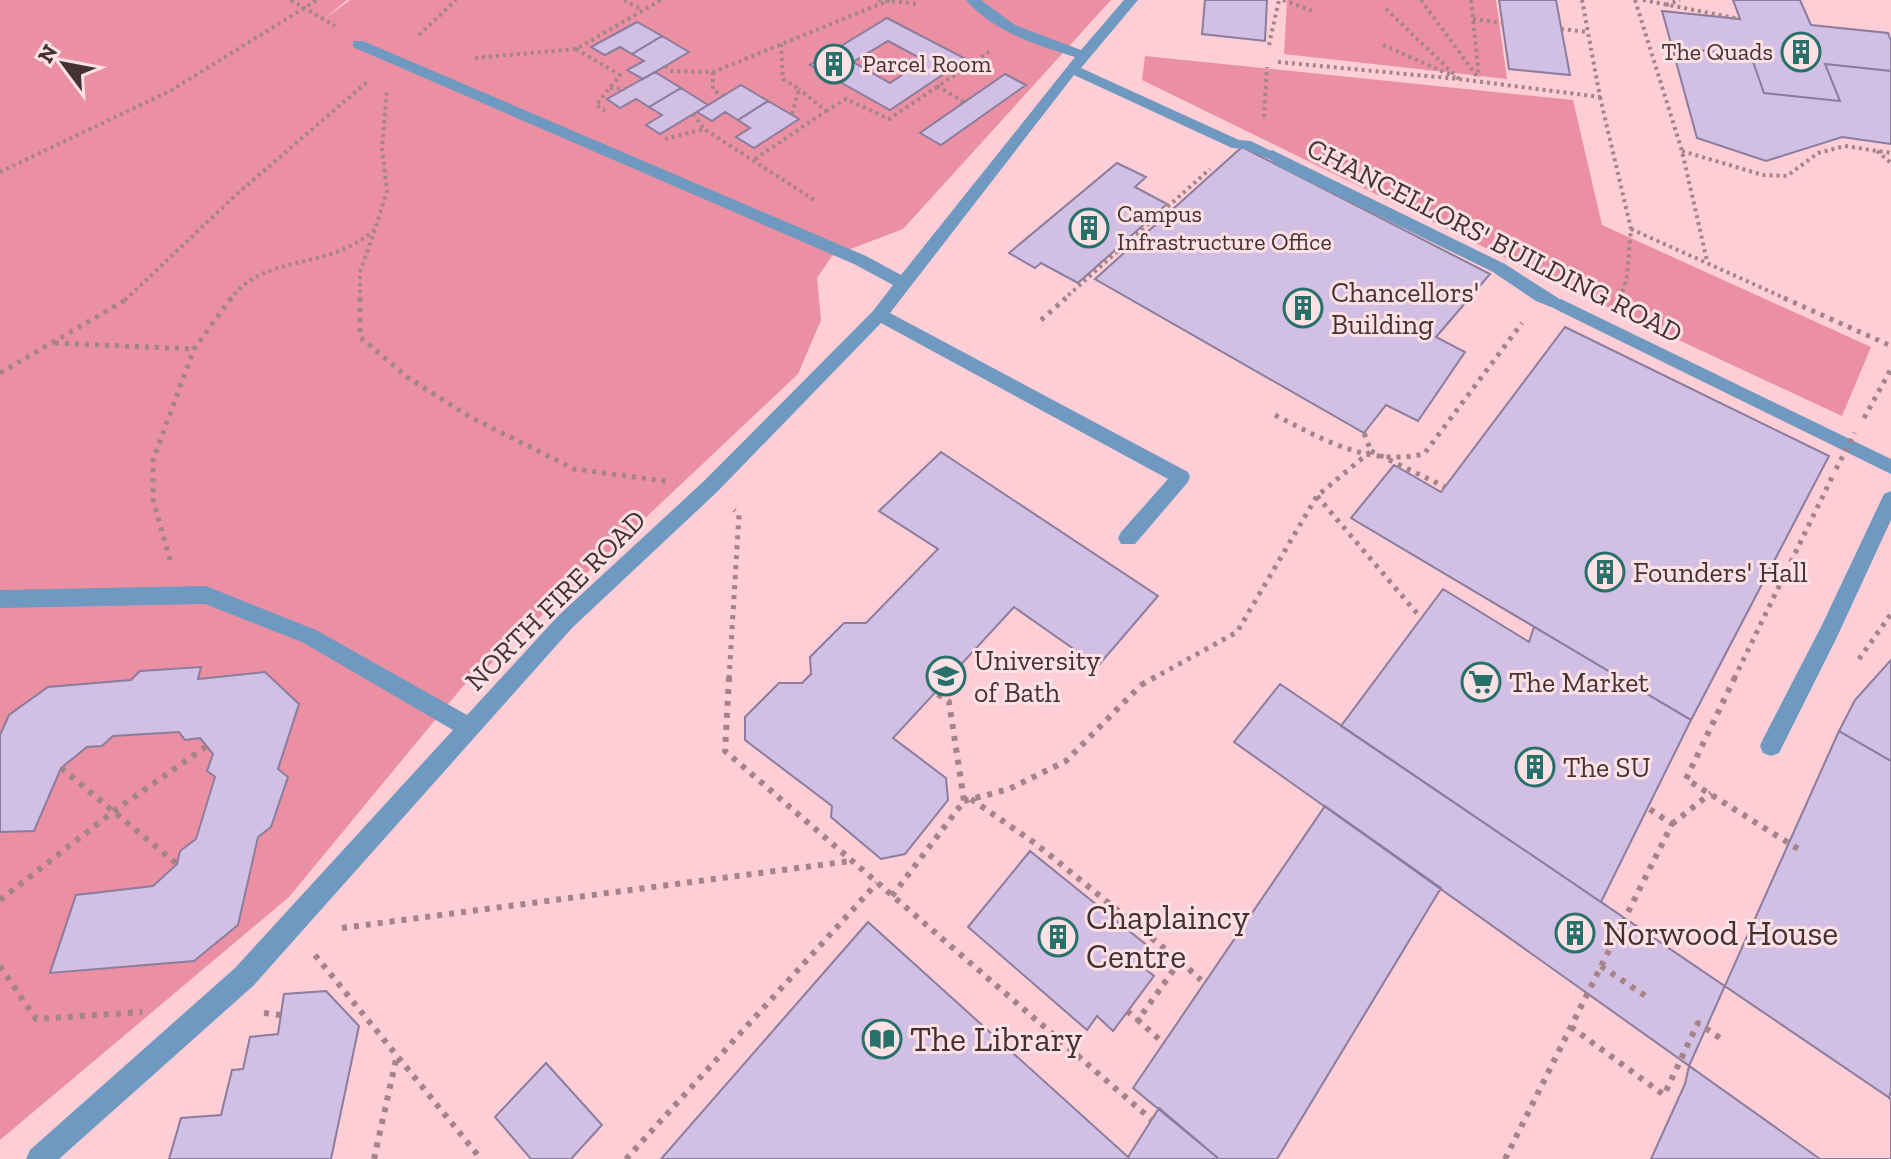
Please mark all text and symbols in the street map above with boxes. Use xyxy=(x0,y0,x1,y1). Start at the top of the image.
north arrow xyxy=(24,24,104,104)
building icon: The Quads xyxy=(1780,31,1822,73)
place label: The Quads xyxy=(1662,37,1773,66)
text: N xyxy=(32,39,63,68)
building icon: Parcel Room xyxy=(813,43,855,85)
place label: Parcel Room xyxy=(862,49,992,78)
street label: CHANCELLORS' BUILDING ROAD xyxy=(1302,131,1688,350)
place label: Campus Infrastructure Office xyxy=(1117,199,1332,256)
building icon: Campus Infrastructure Office xyxy=(1068,207,1110,249)
place label: Chancellors' Building xyxy=(1331,276,1479,341)
building icon: Chancellors' Building xyxy=(1282,287,1324,329)
street label: NORTH FIRE ROAD xyxy=(458,503,652,697)
building icon: Founders' Hall xyxy=(1584,551,1626,593)
place label: Founders' Hall xyxy=(1633,556,1808,589)
place label: University of Bath xyxy=(974,644,1101,709)
school or university icon: University of Bath xyxy=(925,655,967,697)
supermarket icon: The Market xyxy=(1460,661,1502,703)
place label: The Market xyxy=(1509,666,1649,699)
building icon: The SU xyxy=(1514,746,1556,788)
place label: The SU xyxy=(1563,751,1651,784)
place label: Chaplaincy Centre xyxy=(1086,897,1250,977)
building icon: Norwood House xyxy=(1554,912,1596,954)
place label: Norwood House xyxy=(1603,913,1838,954)
building icon: Chaplaincy Centre xyxy=(1037,916,1079,958)
library icon: The Library xyxy=(861,1018,903,1060)
place label: The Library xyxy=(910,1019,1083,1060)

